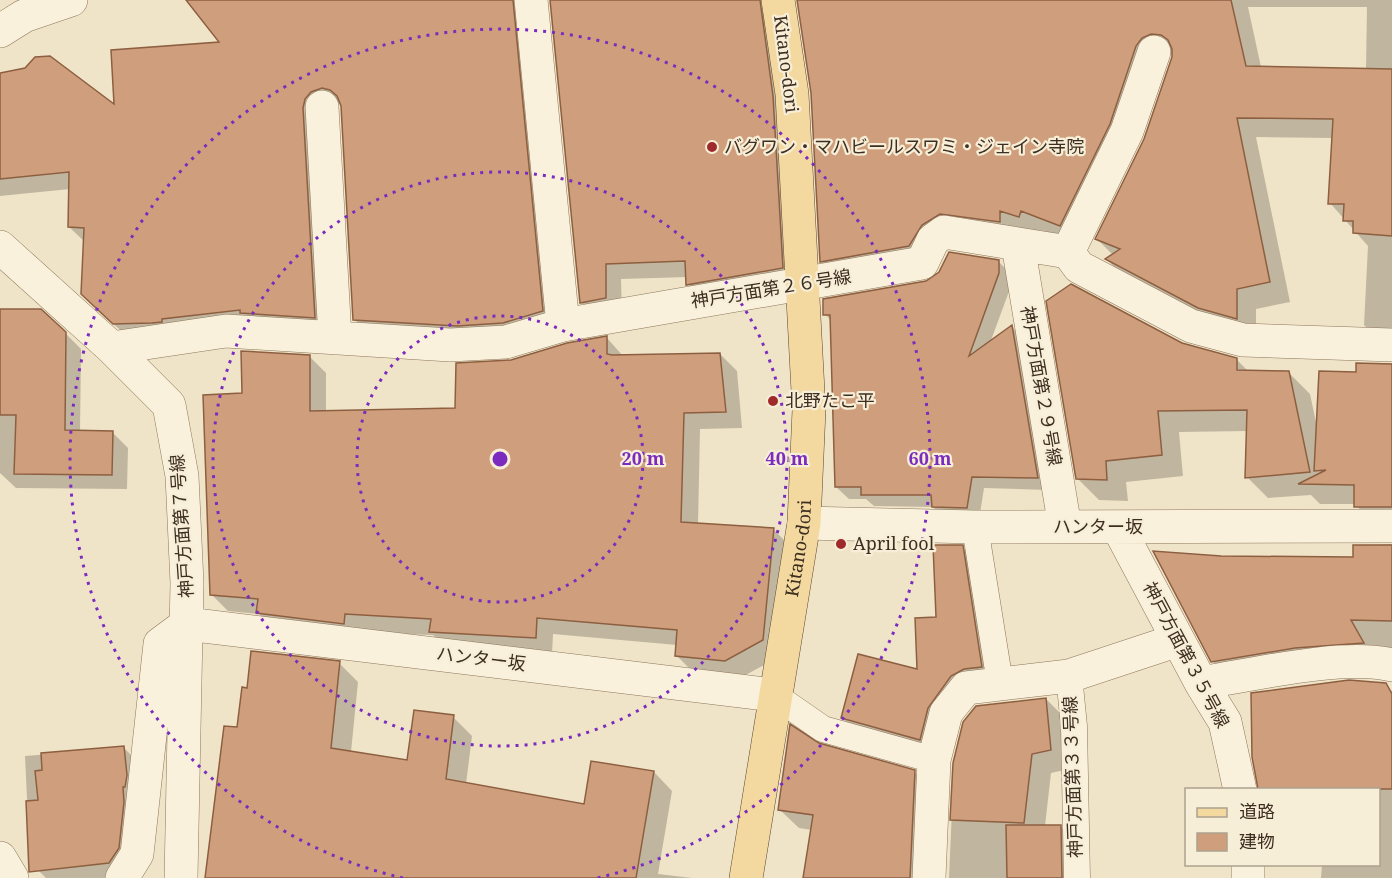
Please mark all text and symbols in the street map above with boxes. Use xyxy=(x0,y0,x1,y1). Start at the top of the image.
street label: Kitano-dori xyxy=(769,14,805,114)
place label: バグワン・マハビールスワミ・ジェイン寺院 xyxy=(724,134,1084,158)
marker: バグワン・マハビールスワミ・ジェイン寺院 xyxy=(705,140,719,154)
street label: 神戸方面第２６号線 xyxy=(689,263,853,313)
street label: 神戸方面第２９号線 xyxy=(1016,304,1068,468)
place label: 北野たこ平 xyxy=(785,388,875,412)
marker: 北野たこ平 xyxy=(766,394,780,408)
text: 20 m xyxy=(622,446,665,470)
text: 40 m xyxy=(766,446,809,470)
text: 60 m xyxy=(909,446,952,470)
centre of rings xyxy=(490,449,510,469)
street label: 神戸方面第７号線 xyxy=(164,453,198,599)
street label: Kitano-dori xyxy=(779,499,816,599)
street label: ハンター坂 xyxy=(1053,514,1143,538)
place label: April fool xyxy=(853,531,935,555)
marker: April fool xyxy=(834,537,848,551)
street label: 神戸方面第３５号線 xyxy=(1138,577,1236,732)
street label: ハンター坂 xyxy=(435,641,527,675)
street label: 神戸方面第３３号線 xyxy=(1057,696,1087,858)
legend xyxy=(1185,788,1380,866)
text: 道路 xyxy=(1239,799,1275,823)
text: 建物 xyxy=(1239,829,1275,853)

